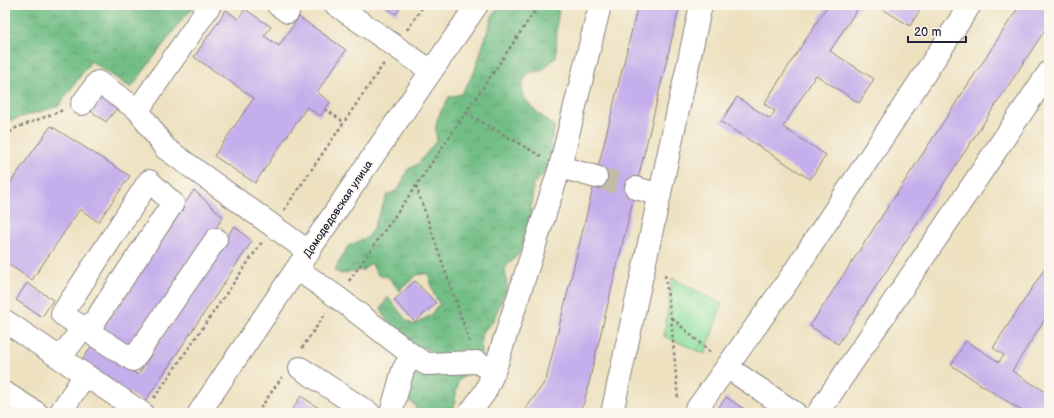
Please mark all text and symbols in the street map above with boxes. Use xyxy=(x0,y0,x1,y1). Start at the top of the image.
scale bar xyxy=(908,18,966,44)
text: 20 m xyxy=(914,25,941,40)
street label: Домодедовская улица xyxy=(301,158,376,260)

